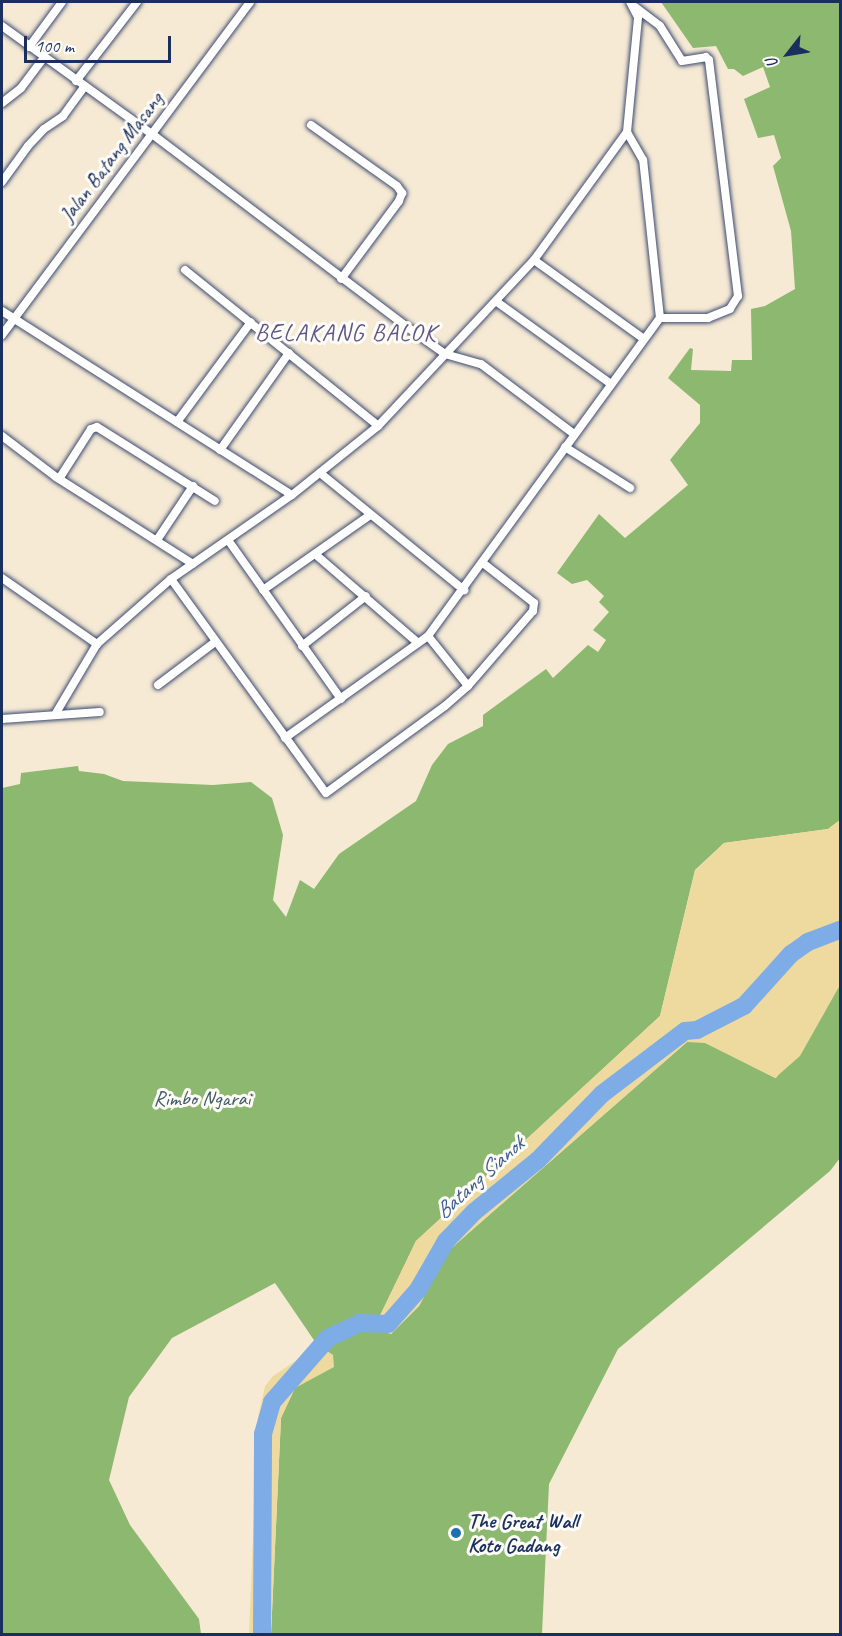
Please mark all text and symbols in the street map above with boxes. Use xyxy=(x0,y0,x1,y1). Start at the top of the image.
scale bar xyxy=(27,24,174,62)
north arrow xyxy=(758,24,818,84)
text: 100 m xyxy=(35,35,74,57)
text: U xyxy=(762,55,783,72)
street label: Jalan Batang Masang xyxy=(54,87,168,227)
district label: BELAKANG BALOK xyxy=(255,319,437,347)
park label: Rimbo Ngarai xyxy=(153,1085,251,1111)
water label: Batang Sianok xyxy=(430,1131,530,1225)
place label: The Great Wall Koto Gadang xyxy=(468,1508,578,1558)
marker: The Great Wall Koto Gadang xyxy=(449,1526,463,1540)

